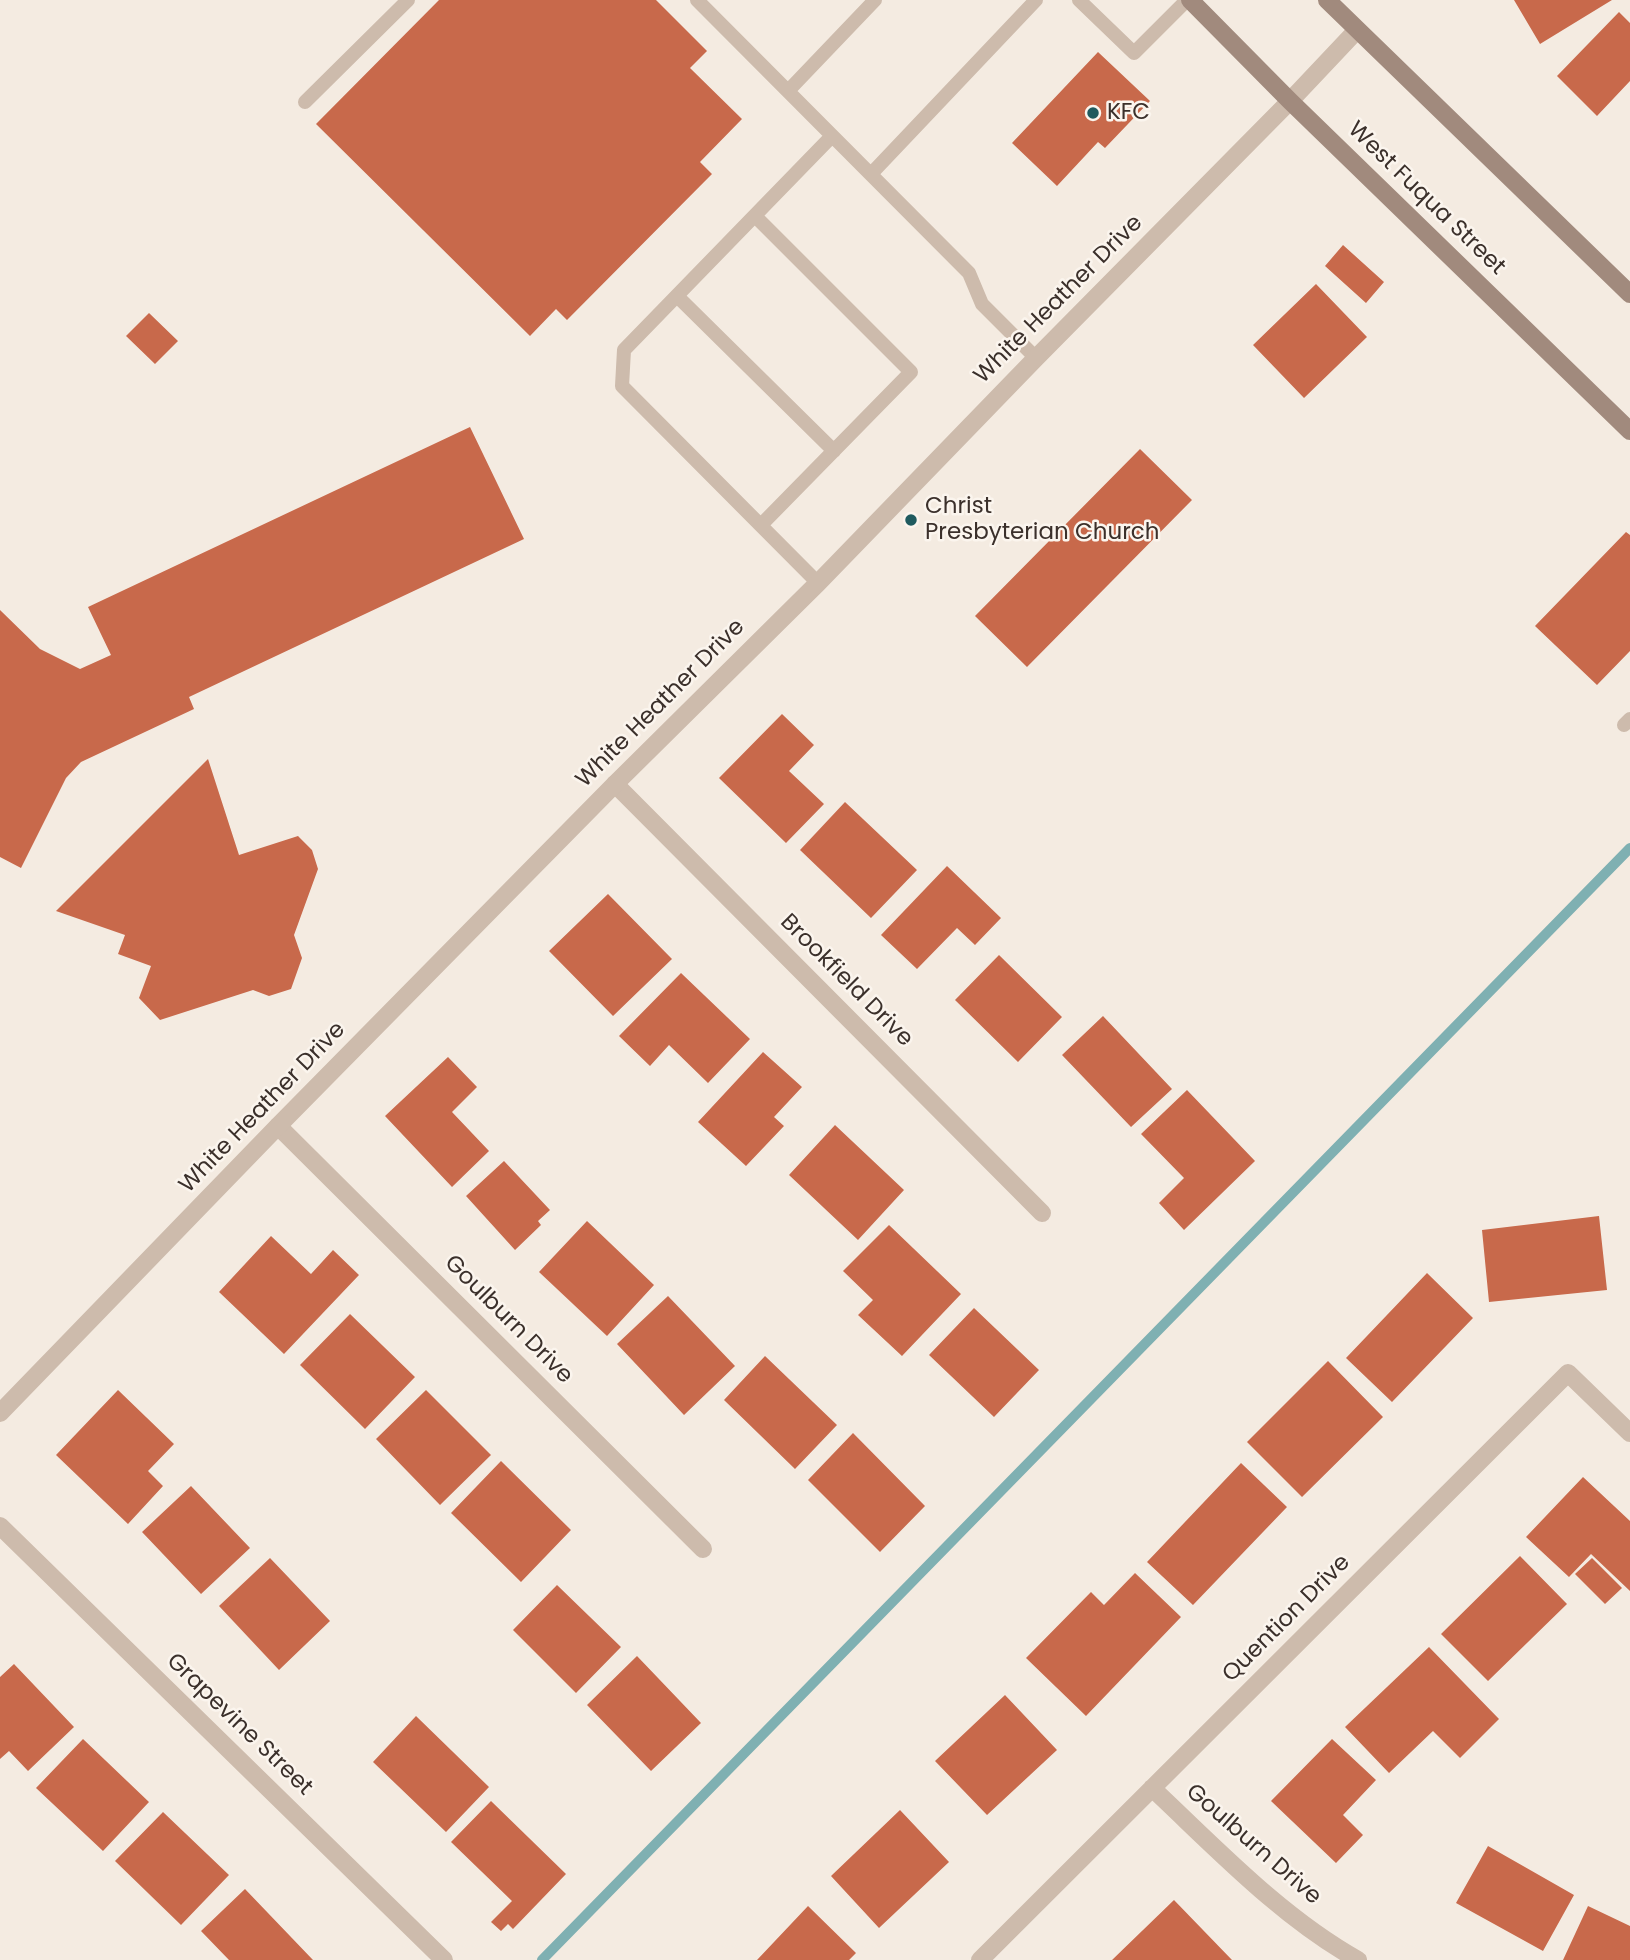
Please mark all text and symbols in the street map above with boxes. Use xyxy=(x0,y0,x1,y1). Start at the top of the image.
place label: KFC xyxy=(1107,99,1150,127)
marker: KFC xyxy=(1085,105,1101,121)
street label: West Fuqua Street xyxy=(1341,117,1511,281)
street label: White Heather Drive xyxy=(969,210,1149,390)
place label: Christ Presbyterian Church xyxy=(925,493,1159,547)
marker: Christ Presbyterian Church xyxy=(903,512,919,528)
street label: White Heather Drive xyxy=(571,614,751,794)
street label: Brookfield Drive xyxy=(774,909,918,1053)
street label: White Heather Drive xyxy=(174,1017,352,1199)
street label: Goulburn Drive xyxy=(438,1250,578,1390)
street label: Quention Drive xyxy=(1217,1549,1357,1689)
street label: Grapevine Street xyxy=(160,1648,318,1802)
street label: Goulburn Drive xyxy=(1180,1779,1326,1911)

